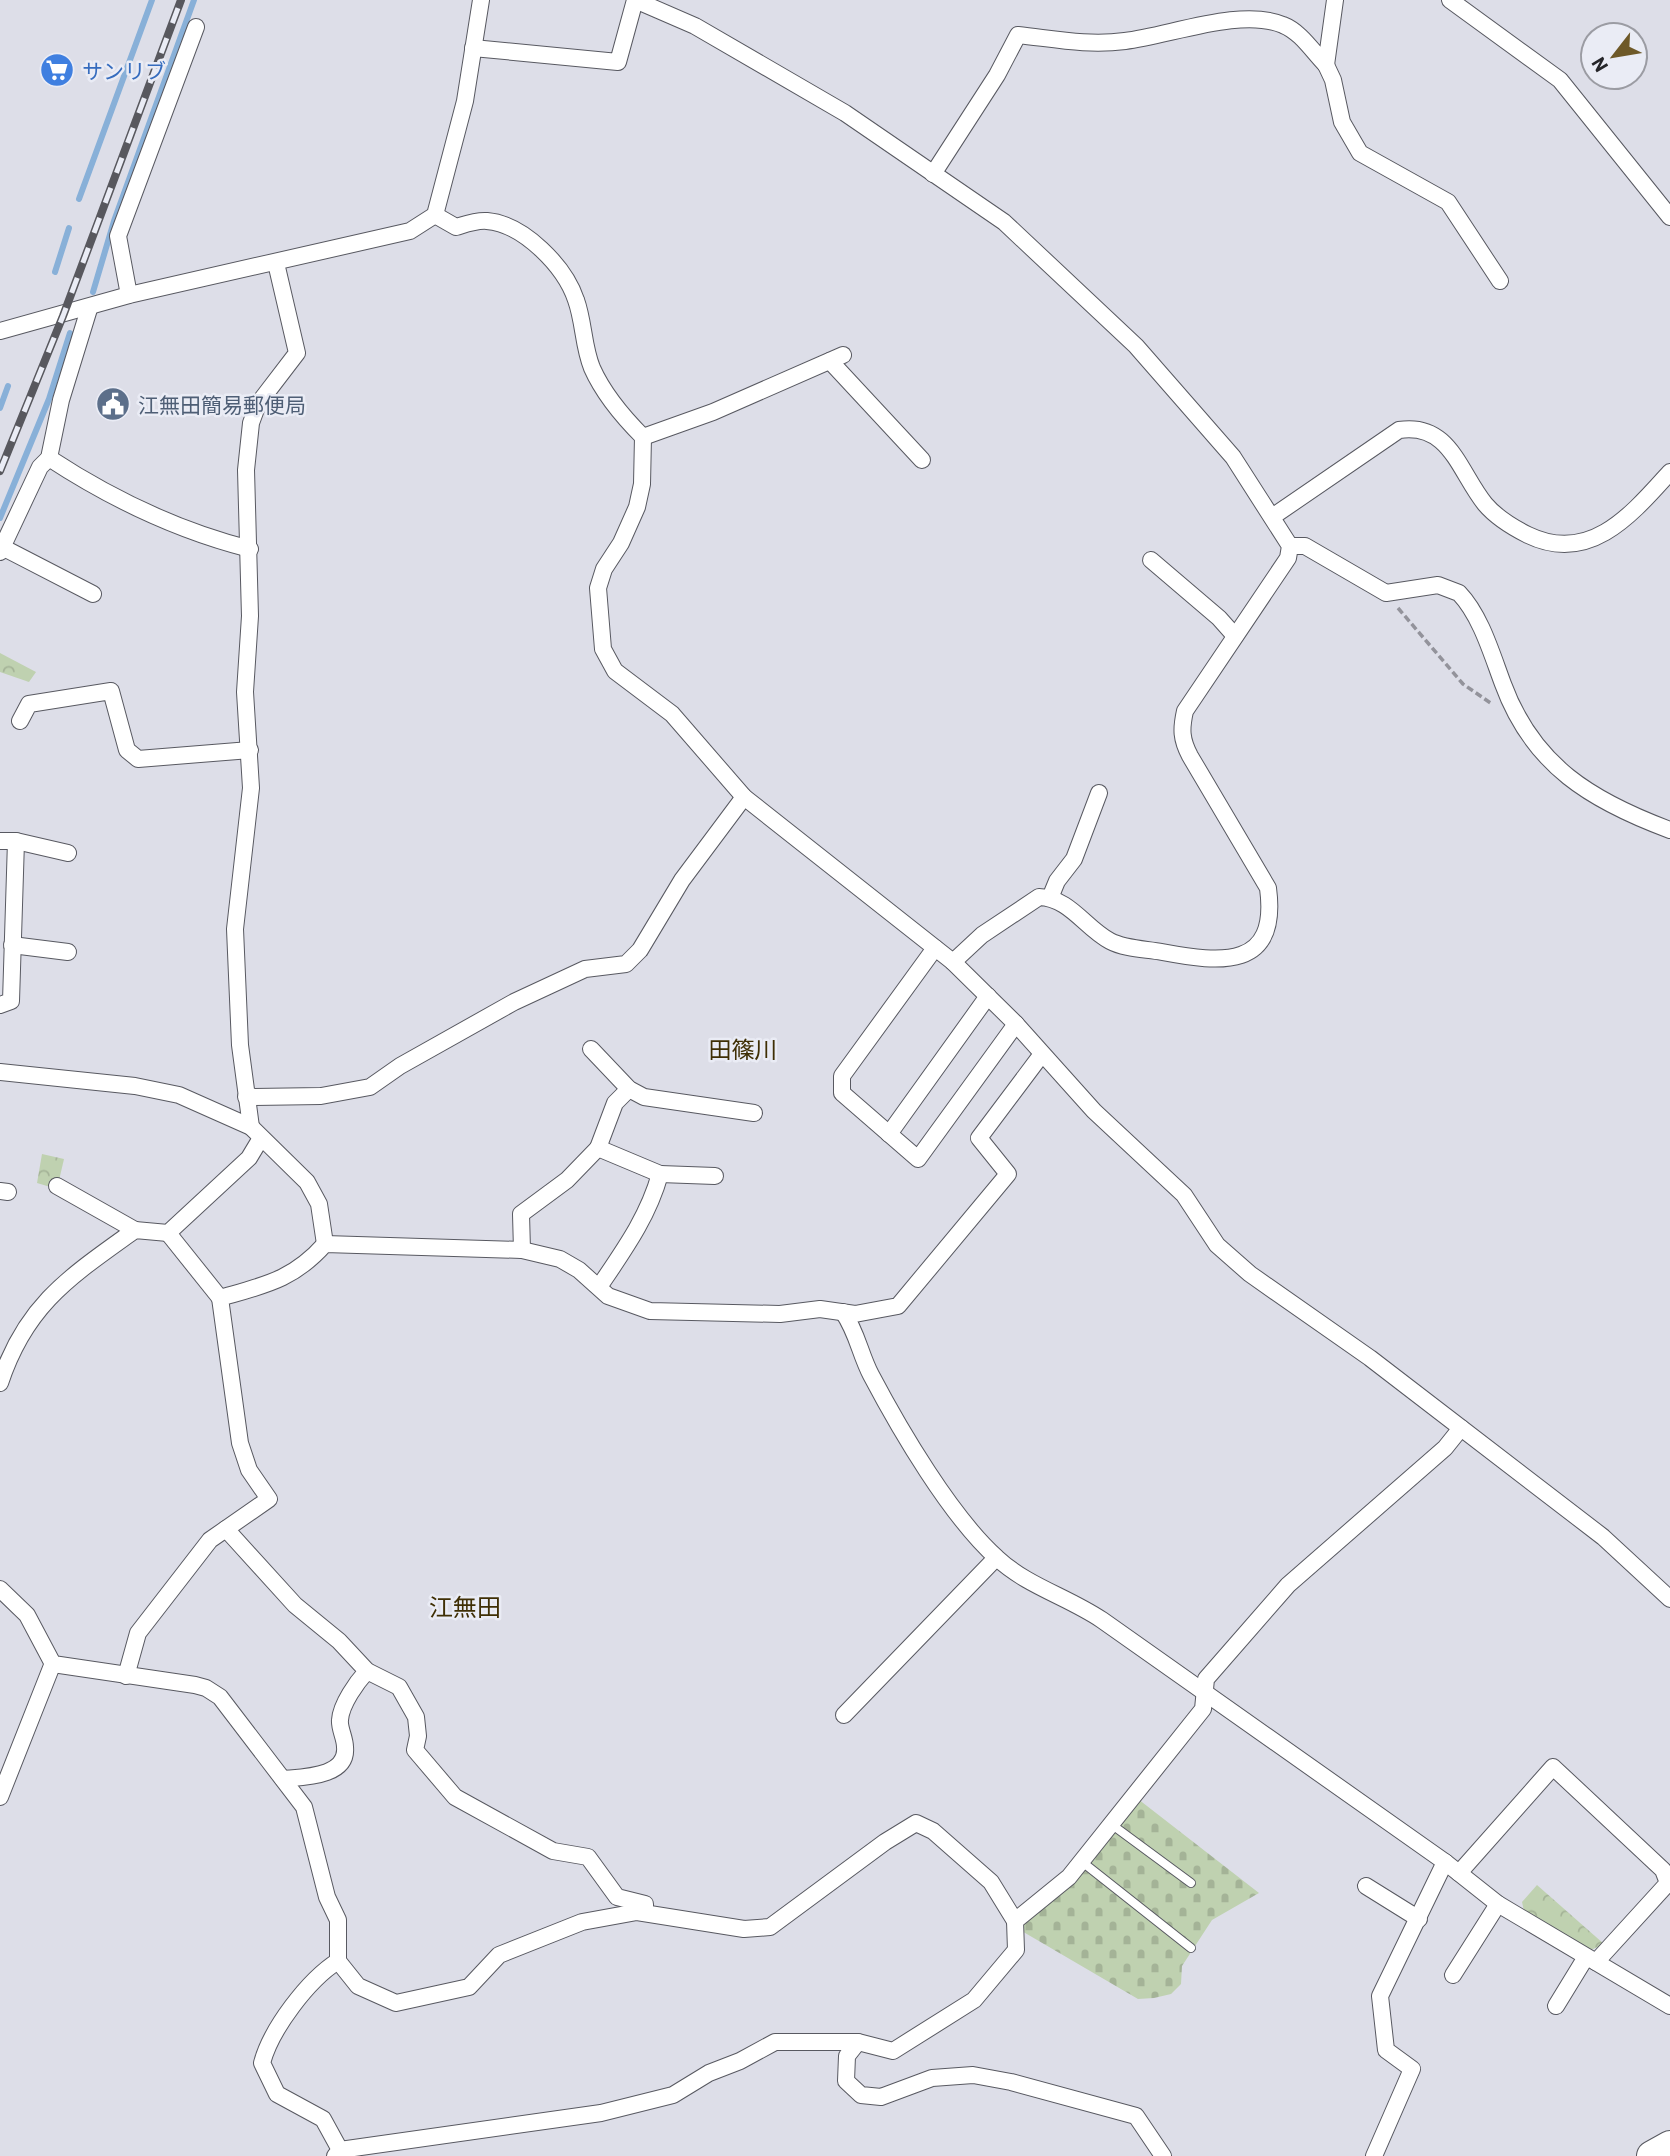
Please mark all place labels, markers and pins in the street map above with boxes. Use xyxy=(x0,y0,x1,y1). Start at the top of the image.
supermarket icon: サンリブ xyxy=(38,51,76,89)
place label: サンリブ xyxy=(82,58,166,83)
public building icon: 江無田簡易郵便局 xyxy=(94,385,132,423)
place label: 江無田簡易郵便局 xyxy=(138,392,306,417)

